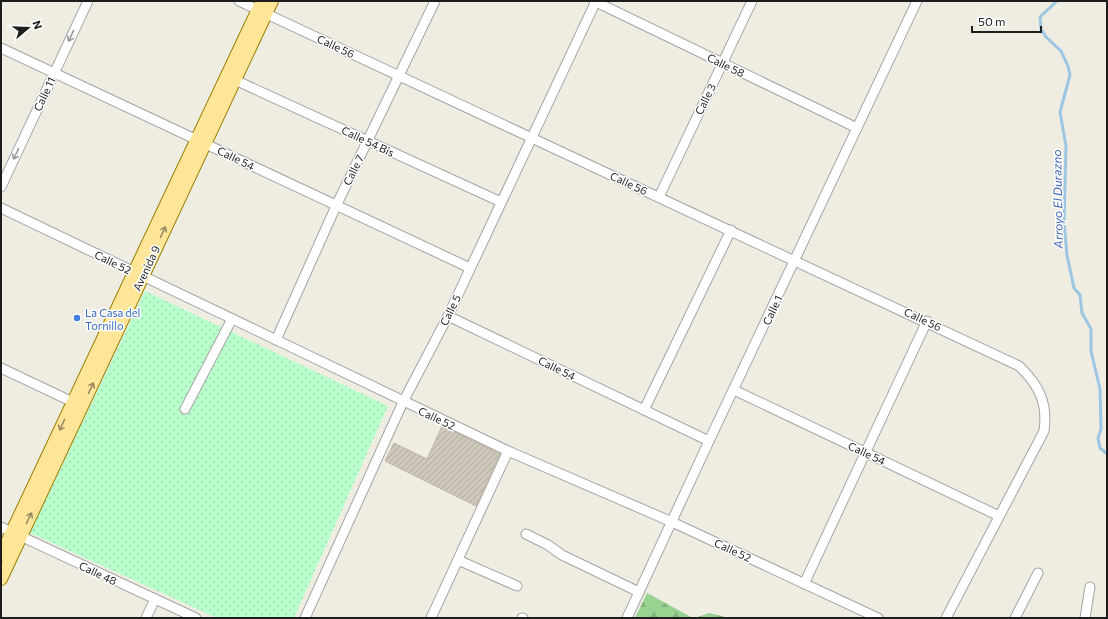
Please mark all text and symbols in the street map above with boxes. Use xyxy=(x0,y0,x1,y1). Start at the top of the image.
north arrow xyxy=(8,8,48,48)
scale bar xyxy=(972,8,1041,34)
text: 50 m xyxy=(978,14,1006,28)
text: N xyxy=(30,19,45,31)
one-way arrow xyxy=(67,30,74,42)
street label: Calle 56 xyxy=(315,32,357,60)
street label: Calle 58 xyxy=(705,50,747,80)
street label: Calle 11 xyxy=(30,75,58,113)
street label: Calle 3 xyxy=(692,81,718,117)
street label: Calle 54 Bis xyxy=(340,123,396,159)
street label: Calle 54 xyxy=(215,143,257,173)
one-way arrow xyxy=(12,148,19,160)
water label: Arroyo El Durazno xyxy=(1049,149,1065,250)
street label: Calle 7 xyxy=(340,152,366,187)
street label: Calle 56 xyxy=(608,169,650,197)
one-way arrow xyxy=(160,226,167,238)
street label: Avenida 9 xyxy=(130,243,162,293)
street label: Calle 52 xyxy=(93,248,133,276)
street label: Calle 5 xyxy=(437,292,463,328)
street label: Calle 1 xyxy=(759,293,785,327)
street label: Calle 56 xyxy=(902,305,944,333)
place label: La Casa del Tornillo xyxy=(85,306,140,332)
marker: La Casa del Tornillo xyxy=(72,313,82,323)
street label: Calle 54 xyxy=(536,353,578,383)
one-way arrow xyxy=(88,382,95,394)
street label: Calle 52 xyxy=(416,404,458,432)
one-way arrow xyxy=(58,419,65,431)
street label: Calle 54 xyxy=(846,439,888,467)
one-way arrow xyxy=(26,512,33,524)
street label: Calle 52 xyxy=(712,536,754,564)
street label: Calle 48 xyxy=(77,559,119,587)

